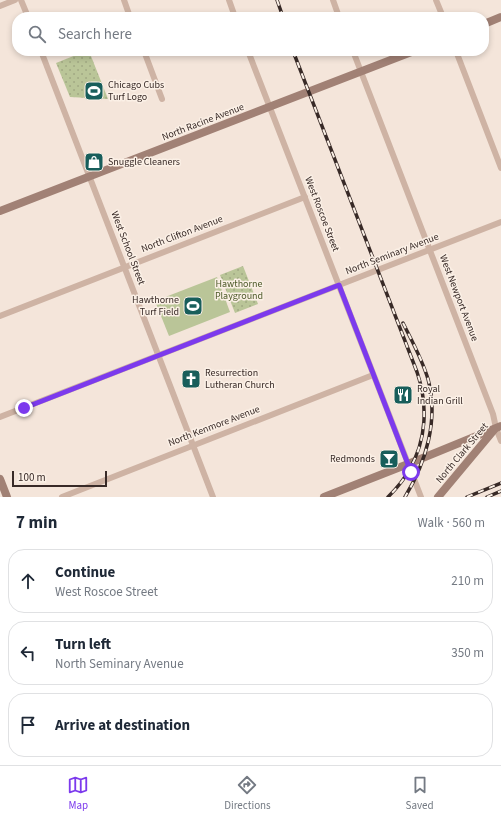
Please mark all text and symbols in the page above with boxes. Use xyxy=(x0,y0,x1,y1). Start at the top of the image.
search box xyxy=(12,12,489,56)
icon: search xyxy=(26,23,48,45)
text: Search here xyxy=(58,24,132,45)
place label: Chicago Cubs Turf Logo xyxy=(108,78,164,104)
sports icon: Chicago Cubs Turf Logo xyxy=(83,80,105,102)
street label: North Racine Avenue xyxy=(160,100,246,144)
shop icon: Snuggle Cleaners xyxy=(83,151,105,173)
place label: Snuggle Cleaners xyxy=(108,155,180,169)
street label: West Roscoe Street xyxy=(301,175,343,254)
street label: West School Street xyxy=(107,209,149,287)
street label: North Clifton Avenue xyxy=(139,212,225,256)
street label: North Seminary Avenue xyxy=(343,230,441,278)
street label: West Newport Avenue xyxy=(436,253,482,343)
park label: Hawthorne Playground xyxy=(215,277,263,303)
place label: Hawthorne Turf Field xyxy=(132,293,179,319)
sports icon: Hawthorne Turf Field xyxy=(182,295,204,317)
place label: Resurrection Lutheran Church xyxy=(205,366,275,392)
church icon: Resurrection Lutheran Church xyxy=(180,368,202,390)
place label: Royal Indian Grill xyxy=(417,382,463,408)
restaurant icon: Royal Indian Grill xyxy=(392,384,414,406)
route end xyxy=(15,399,33,417)
street label: North Kenmore Avenue xyxy=(166,402,262,450)
street label: North Clark Street xyxy=(433,419,492,486)
bar icon: Redmonds xyxy=(378,448,400,470)
place label: Redmonds xyxy=(330,452,375,466)
route start xyxy=(402,463,420,481)
scale bar xyxy=(12,469,107,488)
text: 100 m xyxy=(18,470,46,485)
text: 7 min xyxy=(16,511,57,535)
text: Walk · 560 m xyxy=(417,514,485,532)
text: Continue xyxy=(55,562,115,583)
icon: ahead xyxy=(17,570,39,592)
text: 210 m xyxy=(451,572,484,590)
text: West Roscoe Street xyxy=(55,583,158,601)
text: Turn left xyxy=(55,634,111,655)
icon: left xyxy=(17,642,39,664)
text: 350 m xyxy=(451,644,484,662)
text: North Seminary Avenue xyxy=(55,655,184,673)
icon: arrive xyxy=(17,714,39,736)
text: Arrive at destination xyxy=(55,715,190,736)
tab: Map xyxy=(67,774,89,813)
tab: Directions xyxy=(224,774,271,813)
tab: Saved xyxy=(406,774,434,813)

